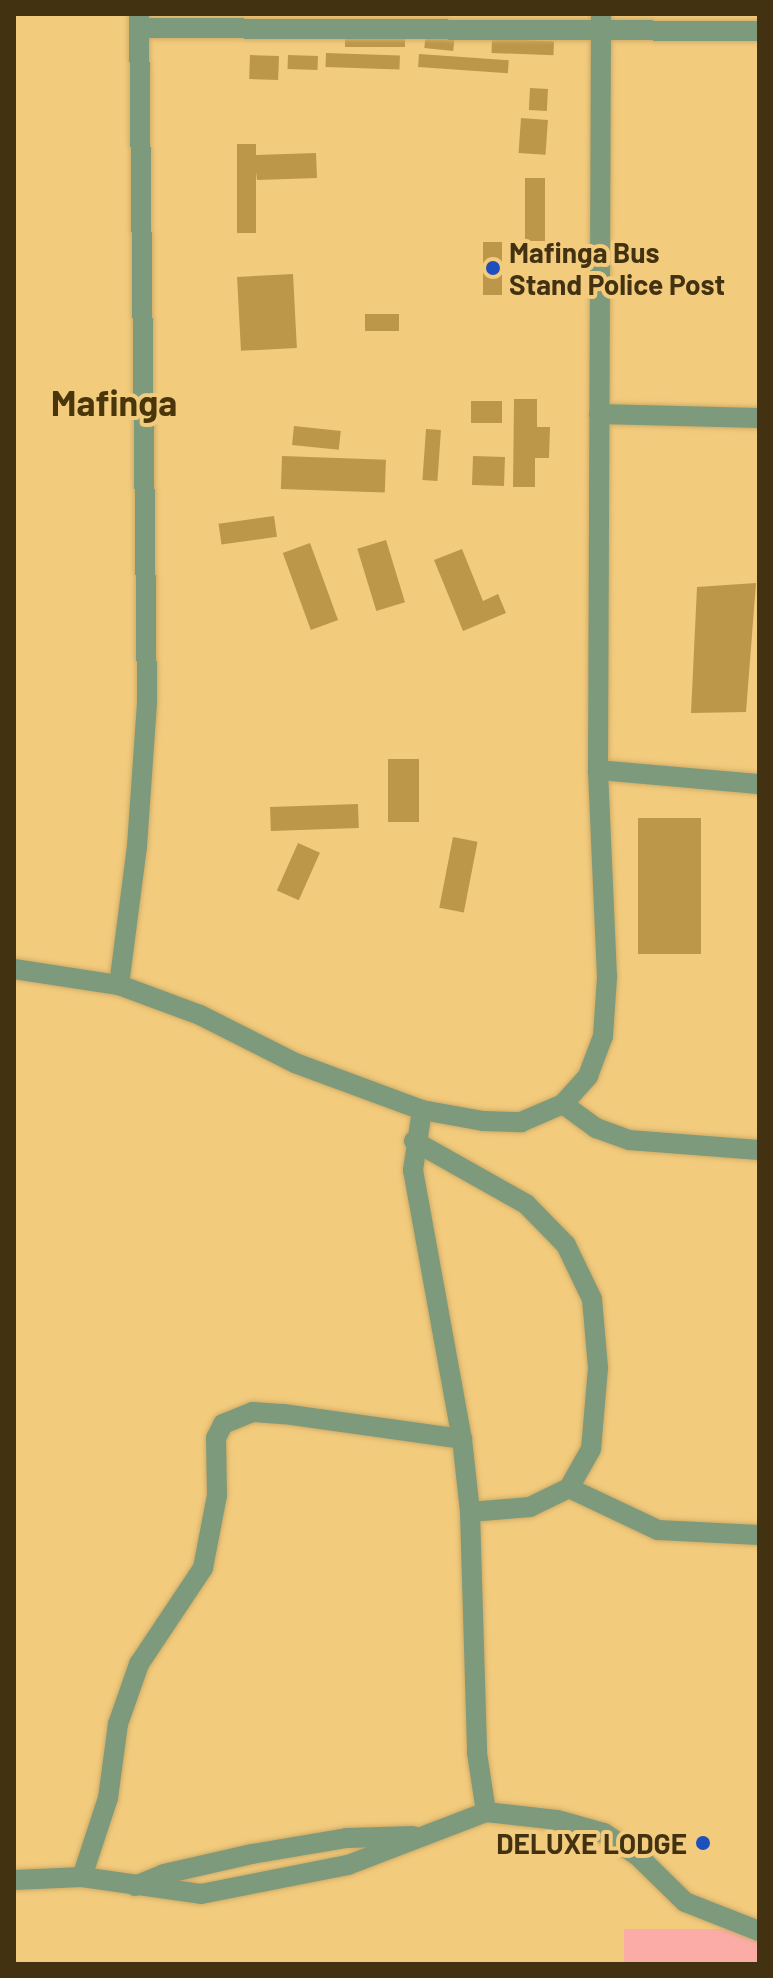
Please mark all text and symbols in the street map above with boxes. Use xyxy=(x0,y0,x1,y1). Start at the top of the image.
place label: Mafinga Bus Stand Police Post xyxy=(509,235,725,301)
marker: Mafinga Bus Stand Police Post xyxy=(484,259,502,277)
district label: Mafinga xyxy=(51,380,177,424)
place label: DELUXE LODGE xyxy=(496,1826,687,1860)
marker: DELUXE LODGE xyxy=(694,1834,712,1852)

